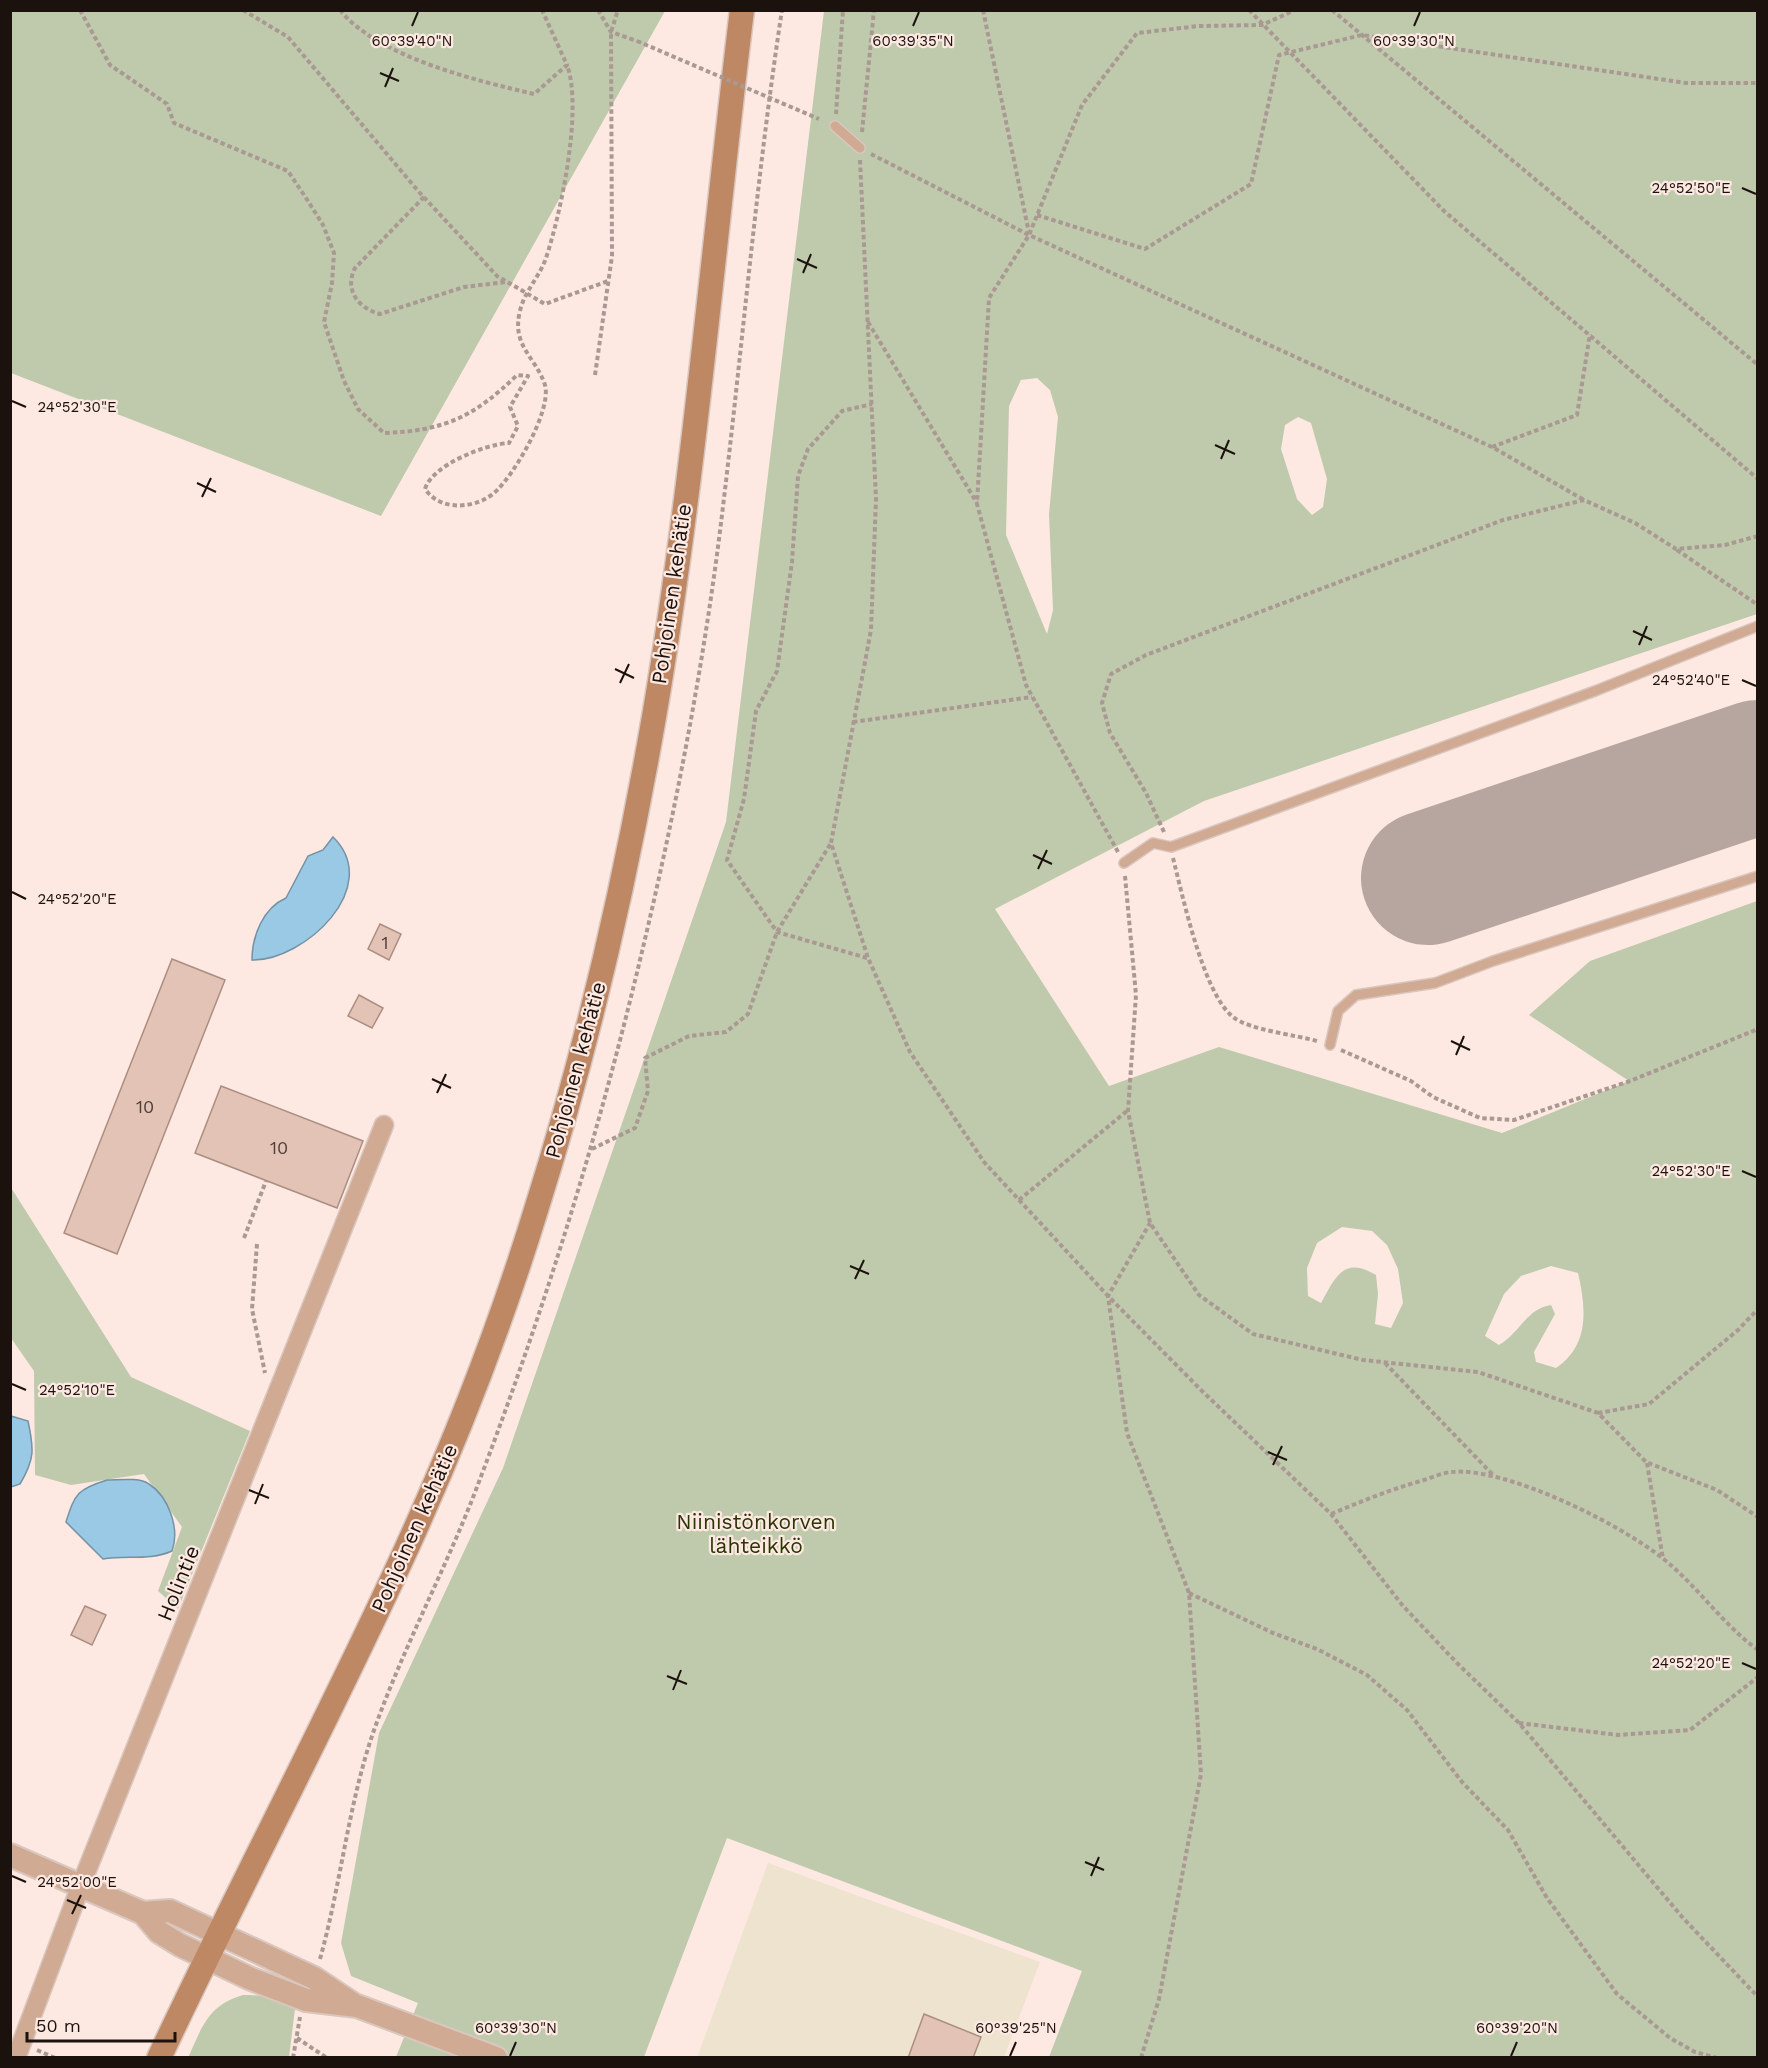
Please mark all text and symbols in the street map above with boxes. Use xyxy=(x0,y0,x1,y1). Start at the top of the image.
text: 60°39'40"N xyxy=(371,32,453,50)
text: 60°39'35"N xyxy=(872,32,954,50)
text: 60°39'30"N xyxy=(1373,32,1455,50)
text: 24°52'50"E xyxy=(1651,179,1731,197)
text: 24°52'30"E xyxy=(37,398,117,416)
street label: Pohjoinen kehätie xyxy=(646,502,696,686)
text: 24°52'40"E xyxy=(1652,671,1730,689)
text: 24°52'20"E xyxy=(37,890,117,908)
house number: 1 xyxy=(381,932,389,953)
street label: Pohjoinen kehätie xyxy=(539,979,611,1161)
house number: 10 xyxy=(136,1096,154,1117)
house number: 10 xyxy=(270,1137,288,1158)
text: 24°52'30"E xyxy=(1651,1162,1731,1180)
text: 24°52'10"E xyxy=(39,1381,115,1399)
street label: Pohjoinen kehätie xyxy=(366,1440,462,1616)
park label: Niinistönkorven lähteikkö xyxy=(676,1509,836,1558)
street label: Holintie xyxy=(152,1542,204,1624)
text: 24°52'20"E xyxy=(1651,1654,1731,1672)
text: 24°52'00"E xyxy=(37,1873,117,1891)
scale bar xyxy=(27,2005,176,2043)
text: 50 m xyxy=(36,2015,81,2036)
text: 60°39'30"N xyxy=(475,2019,557,2037)
text: 60°39'25"N xyxy=(975,2019,1057,2037)
text: 60°39'20"N xyxy=(1476,2019,1558,2037)

